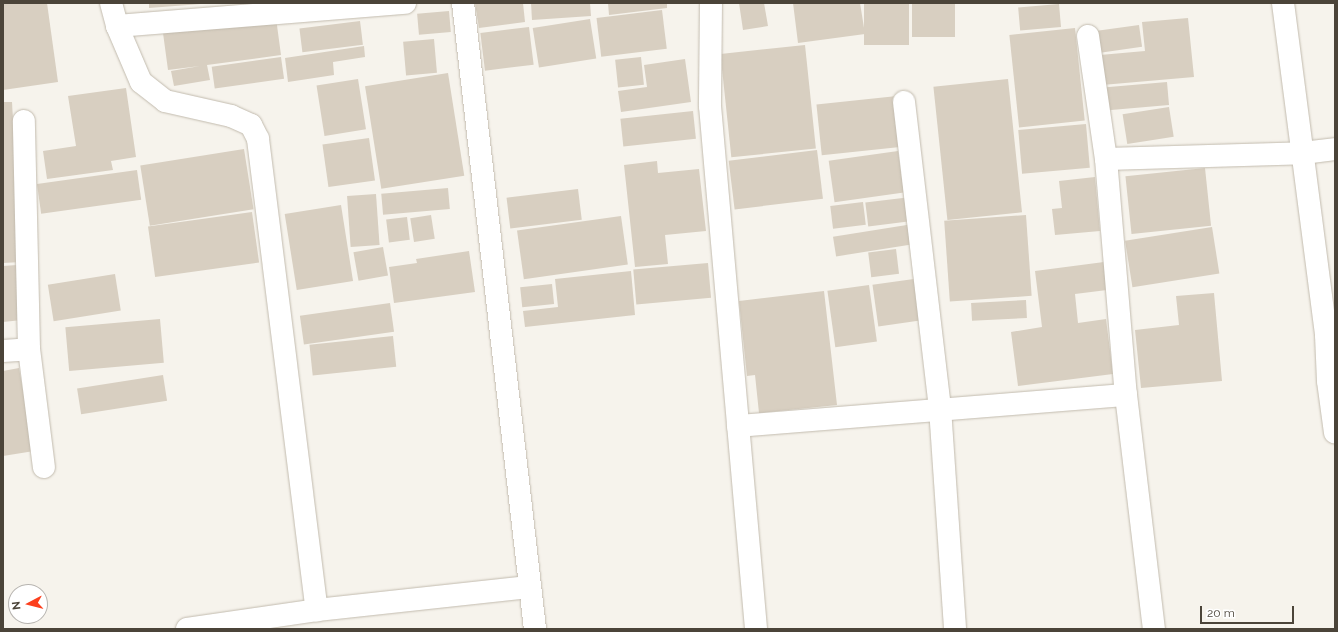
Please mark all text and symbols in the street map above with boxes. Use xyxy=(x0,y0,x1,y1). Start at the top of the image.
north arrow xyxy=(8,584,48,624)
scale bar xyxy=(1202,598,1296,624)
text: N xyxy=(10,600,24,610)
text: 20 m xyxy=(1207,606,1235,620)

